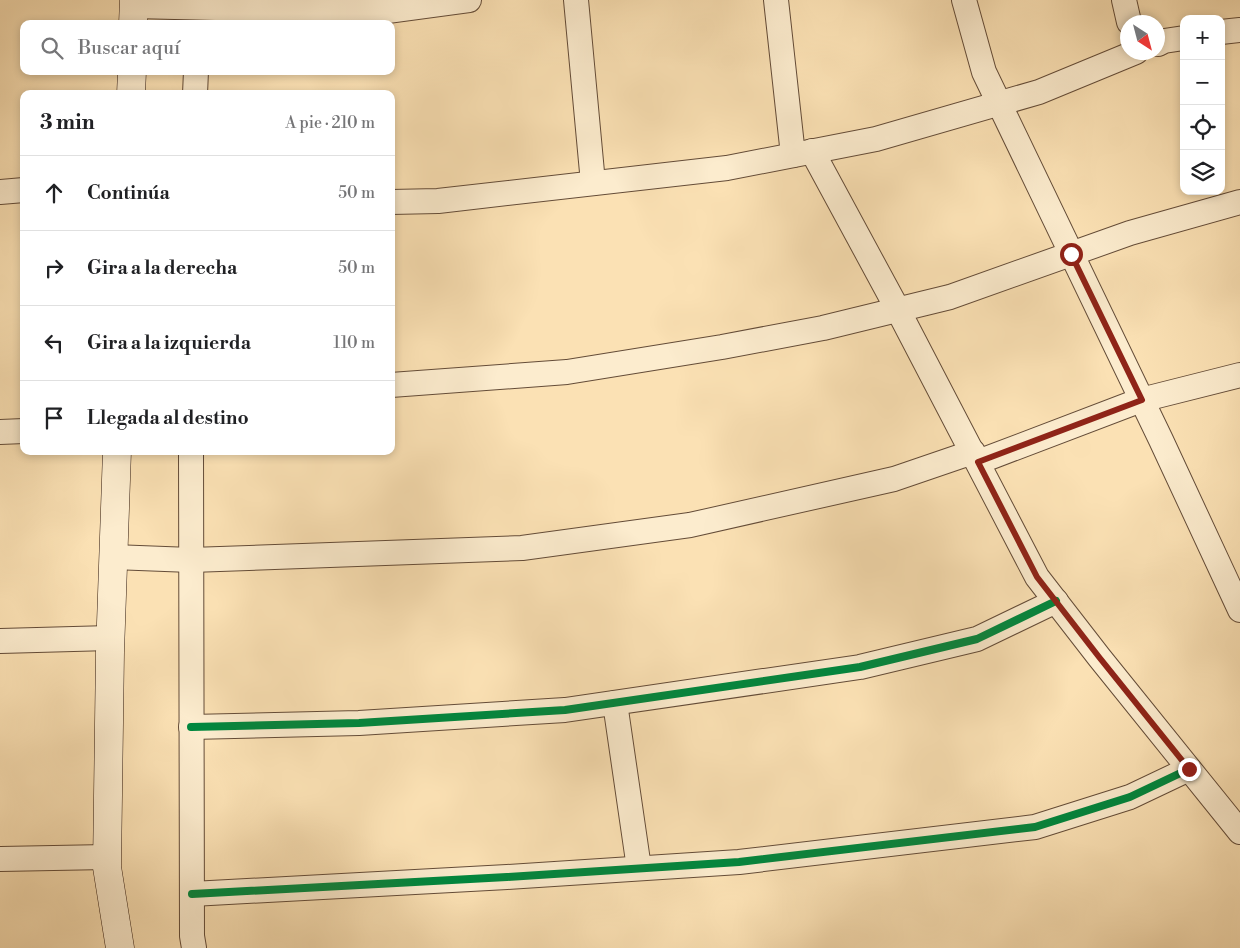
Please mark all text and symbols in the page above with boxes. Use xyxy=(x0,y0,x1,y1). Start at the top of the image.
north arrow xyxy=(1120,15,1165,60)
map controls xyxy=(1180,15,1225,195)
button: + xyxy=(1180,15,1225,60)
search box xyxy=(20,20,395,75)
icon: search xyxy=(38,34,66,62)
text: Buscar aquí xyxy=(78,36,180,60)
button: − xyxy=(1180,60,1225,105)
button: locate xyxy=(1180,105,1225,150)
text: 3 min xyxy=(40,110,95,136)
text: A pie · 210 m xyxy=(285,113,375,133)
button: layers xyxy=(1180,150,1225,195)
icon: ahead xyxy=(40,179,68,207)
text: Continúa xyxy=(87,181,170,205)
text: 50 m xyxy=(338,183,375,203)
route start xyxy=(1060,243,1083,266)
icon: right xyxy=(40,254,68,282)
text: Gira a la derecha xyxy=(87,256,237,280)
text: 50 m xyxy=(338,258,375,278)
icon: left xyxy=(40,329,68,357)
text: Gira a la izquierda xyxy=(87,331,251,355)
text: 110 m xyxy=(333,333,375,353)
icon: arrive xyxy=(40,404,68,432)
text: Llegada al destino xyxy=(87,406,249,430)
route end xyxy=(1178,758,1201,781)

